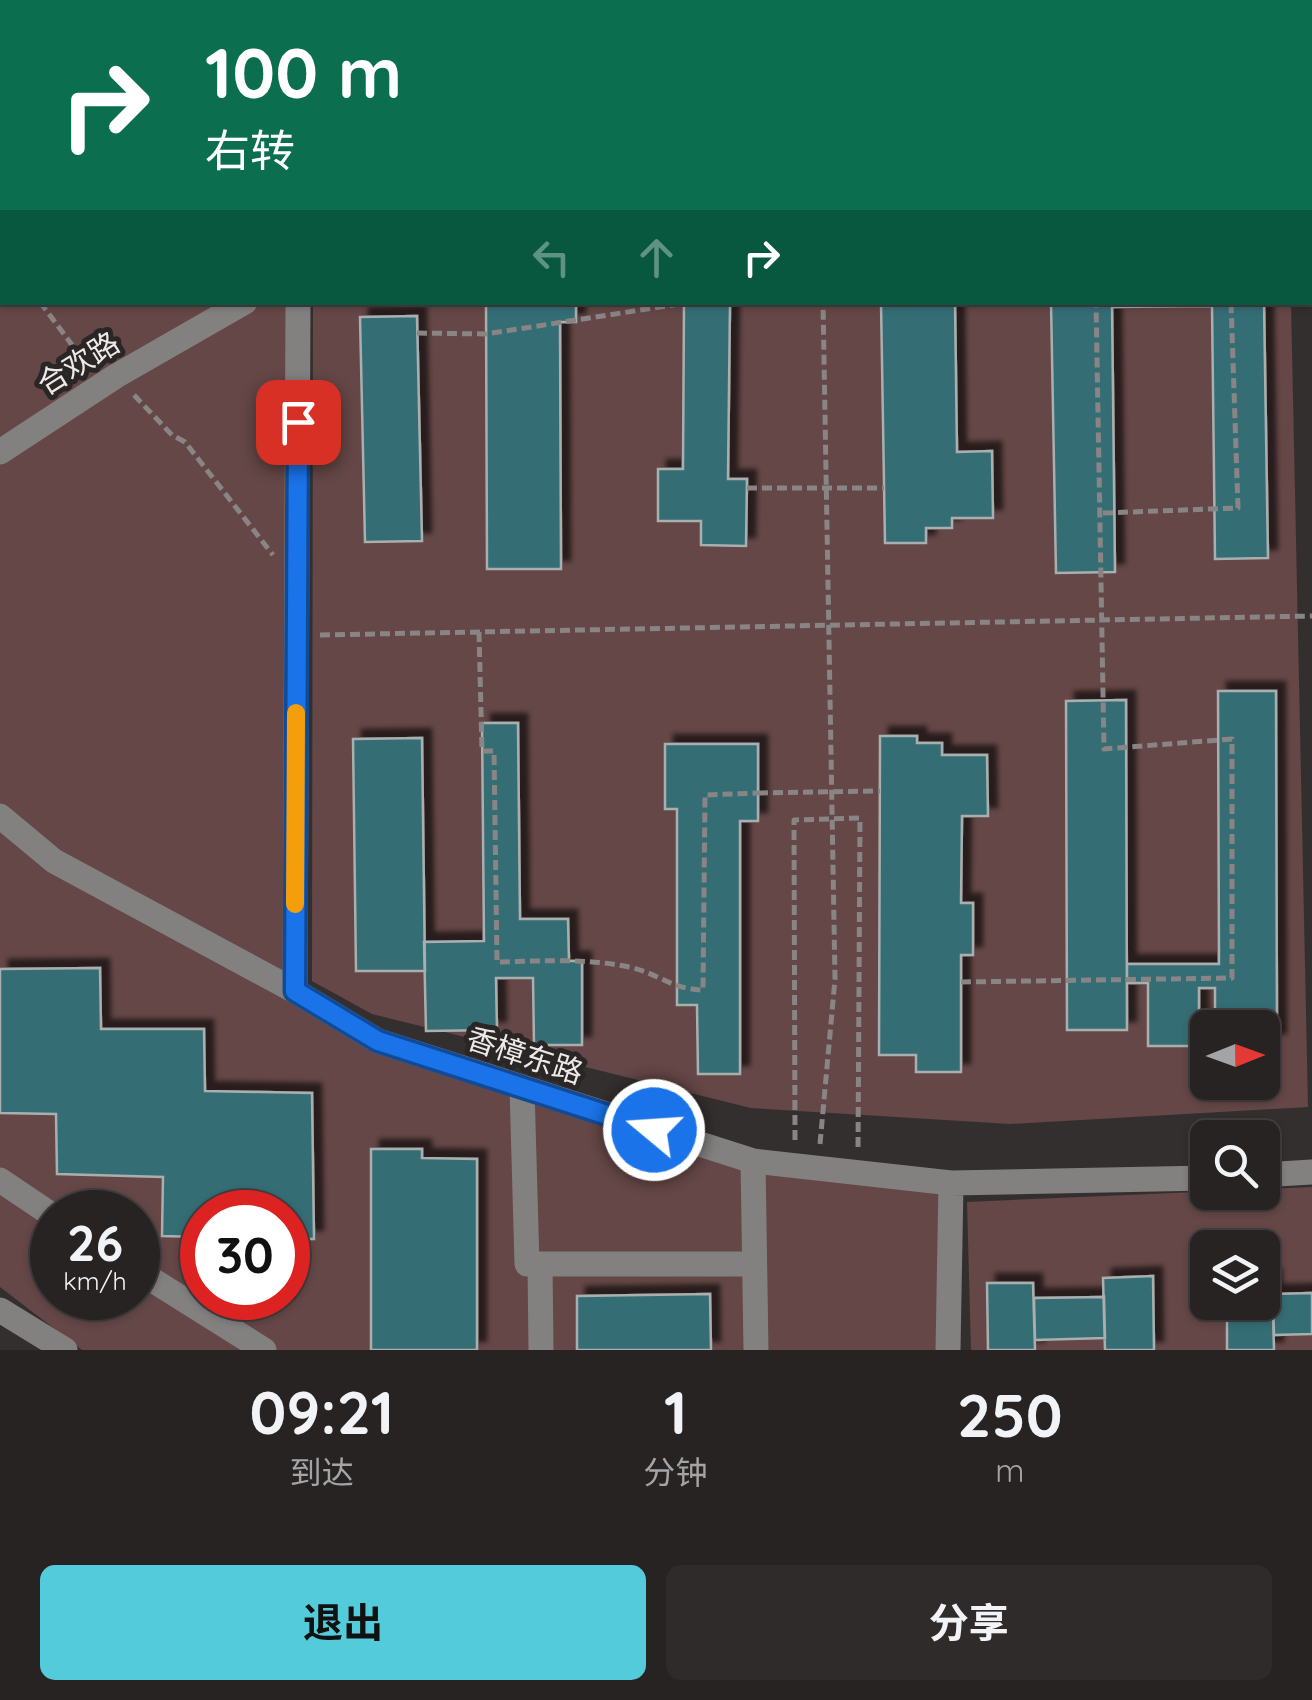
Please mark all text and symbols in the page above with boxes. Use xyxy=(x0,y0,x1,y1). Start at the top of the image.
text: 100 m xyxy=(205,28,402,116)
icon: right xyxy=(40,40,170,170)
text: 右转 xyxy=(205,122,295,178)
icon: left xyxy=(524,230,579,285)
icon: ahead xyxy=(629,230,684,285)
icon: right xyxy=(734,230,789,285)
street label: 合欢路 xyxy=(30,323,126,403)
pin xyxy=(256,380,341,465)
icon: arrive xyxy=(271,395,326,450)
north arrow xyxy=(1190,1010,1280,1100)
map controls xyxy=(1190,1010,1280,1320)
street label: 香樟东路 xyxy=(462,1018,588,1092)
position arrow xyxy=(602,1078,706,1182)
button: search xyxy=(1190,1120,1280,1210)
speed limit sign: 30 xyxy=(180,1190,310,1320)
text: 26 xyxy=(67,1211,123,1274)
button: layers xyxy=(1190,1230,1280,1320)
text: km/h xyxy=(63,1265,127,1296)
text: 09:21 xyxy=(249,1374,394,1449)
text: 1 xyxy=(664,1374,687,1449)
text: 250 xyxy=(957,1377,1063,1452)
text: m xyxy=(995,1450,1024,1490)
text: 到达 xyxy=(290,1452,354,1492)
text: 分钟 xyxy=(644,1452,708,1492)
button: 退出 xyxy=(40,1565,646,1680)
button: 分享 xyxy=(666,1565,1272,1680)

